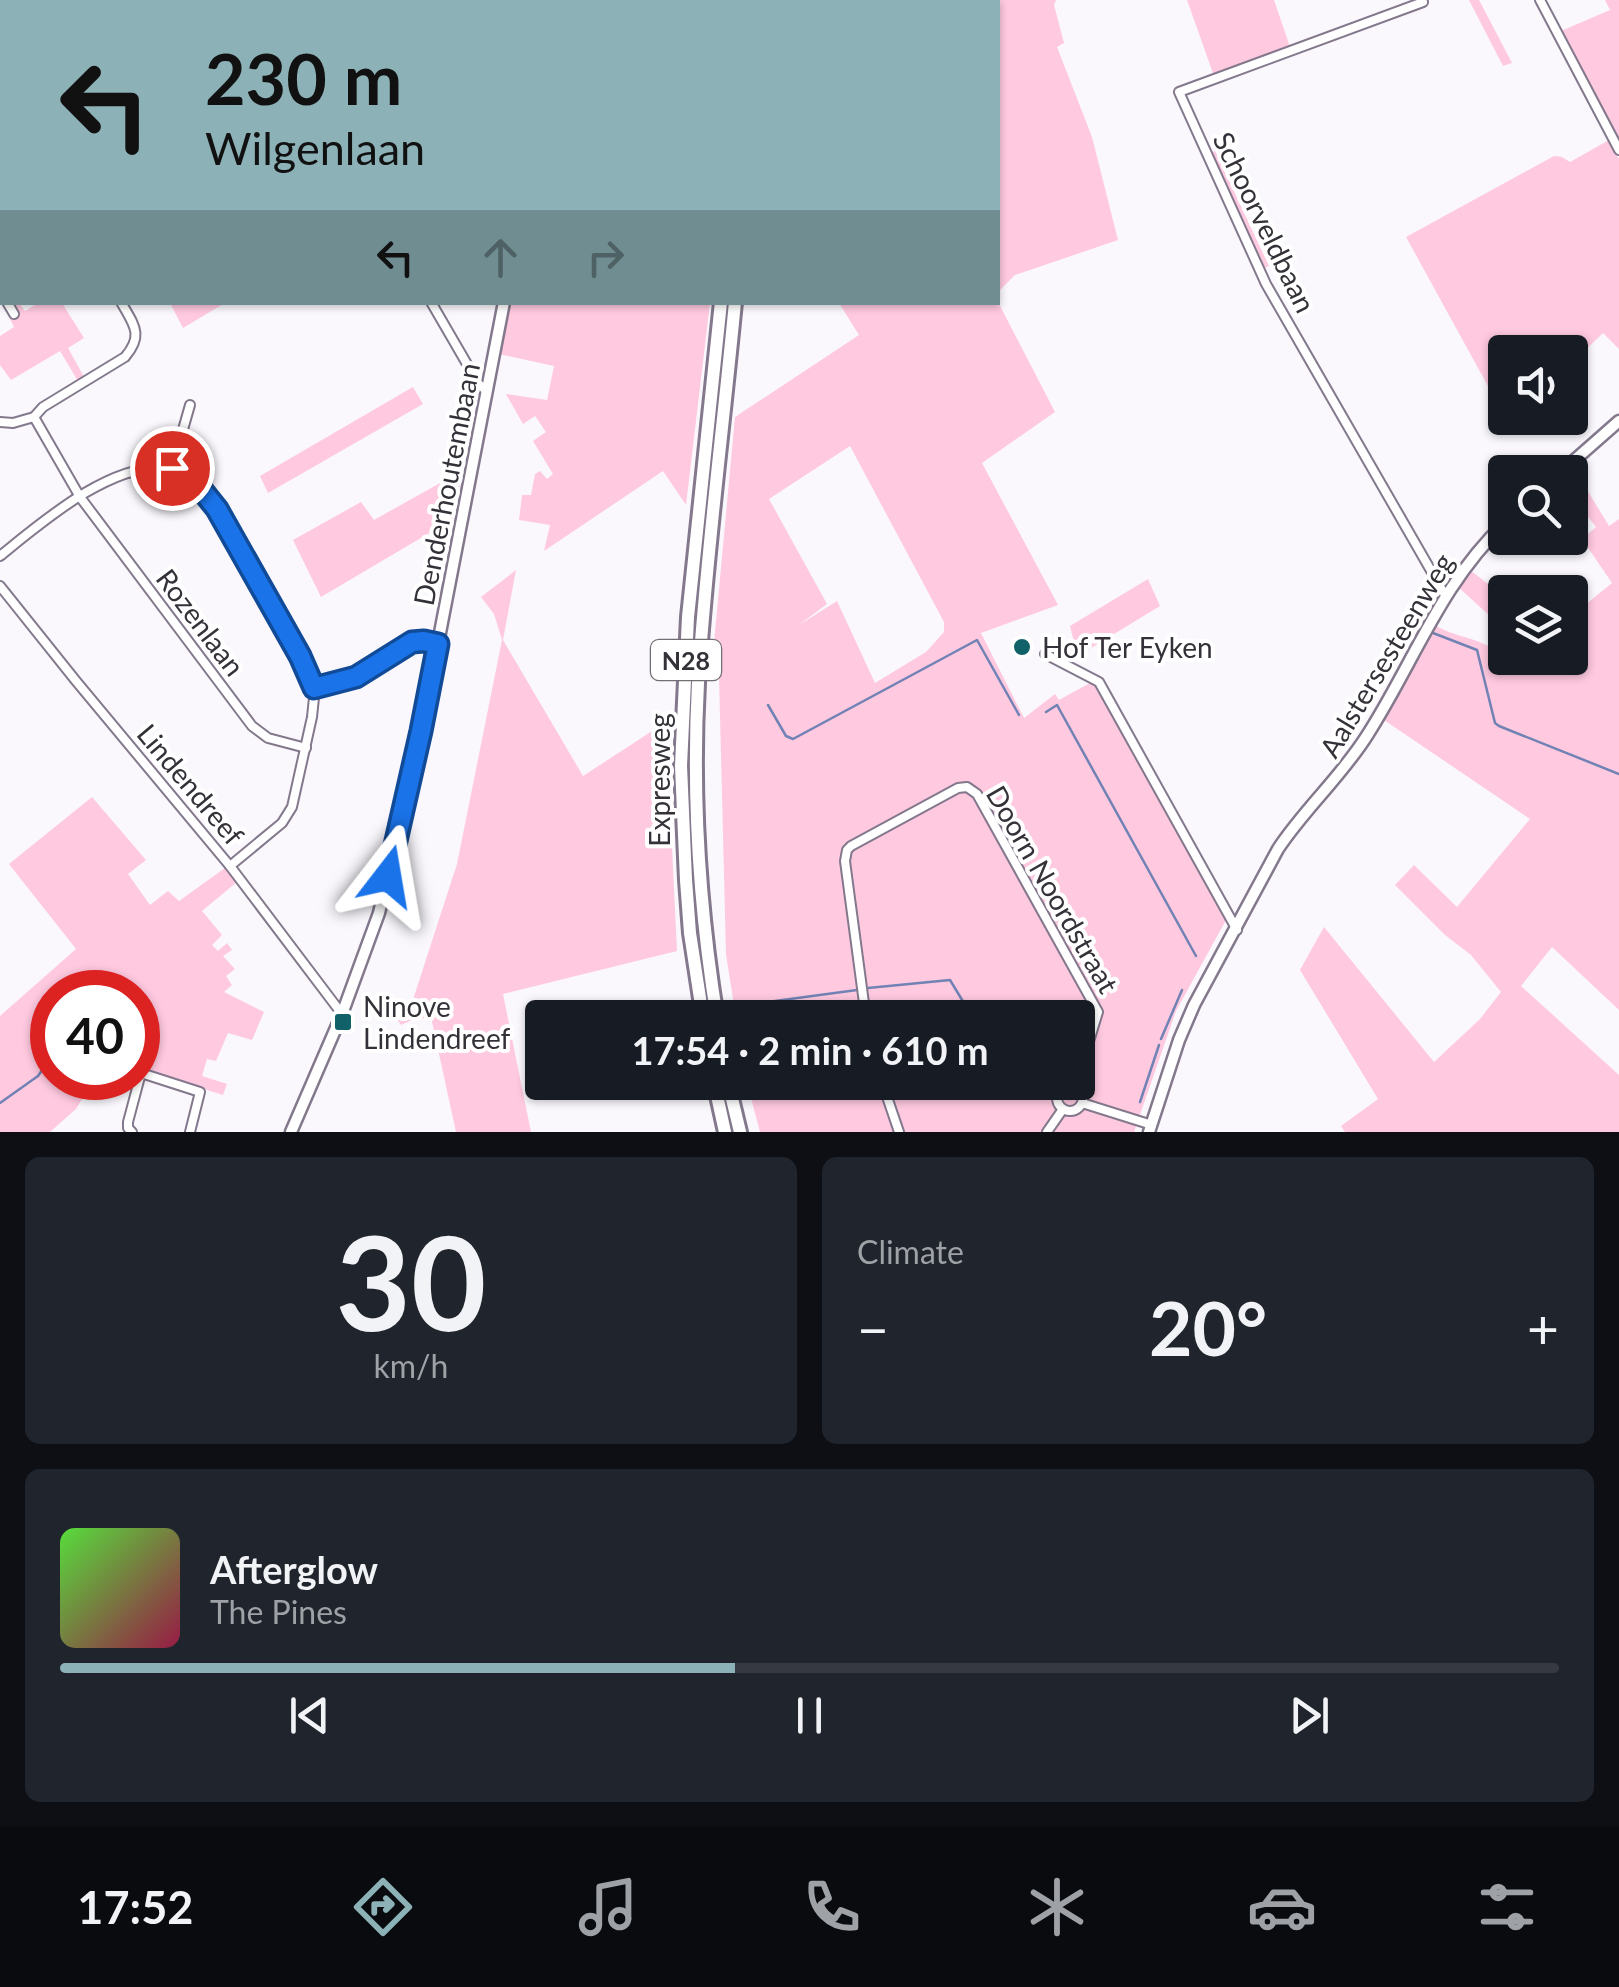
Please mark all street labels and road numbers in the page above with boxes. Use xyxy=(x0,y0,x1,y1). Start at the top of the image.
street label: Schoorveldbaan xyxy=(1207,126,1323,318)
street label: Denderhoutembaan xyxy=(406,360,486,608)
street label: Aalstersesteenweg xyxy=(1312,547,1460,763)
street label: Rozenlaan xyxy=(150,562,252,682)
road number: N28 xyxy=(651,640,721,680)
street label: Expresweg xyxy=(642,713,676,847)
street label: Lindendreef xyxy=(131,717,251,852)
street label: Doorn Noordstraat xyxy=(980,779,1126,999)

